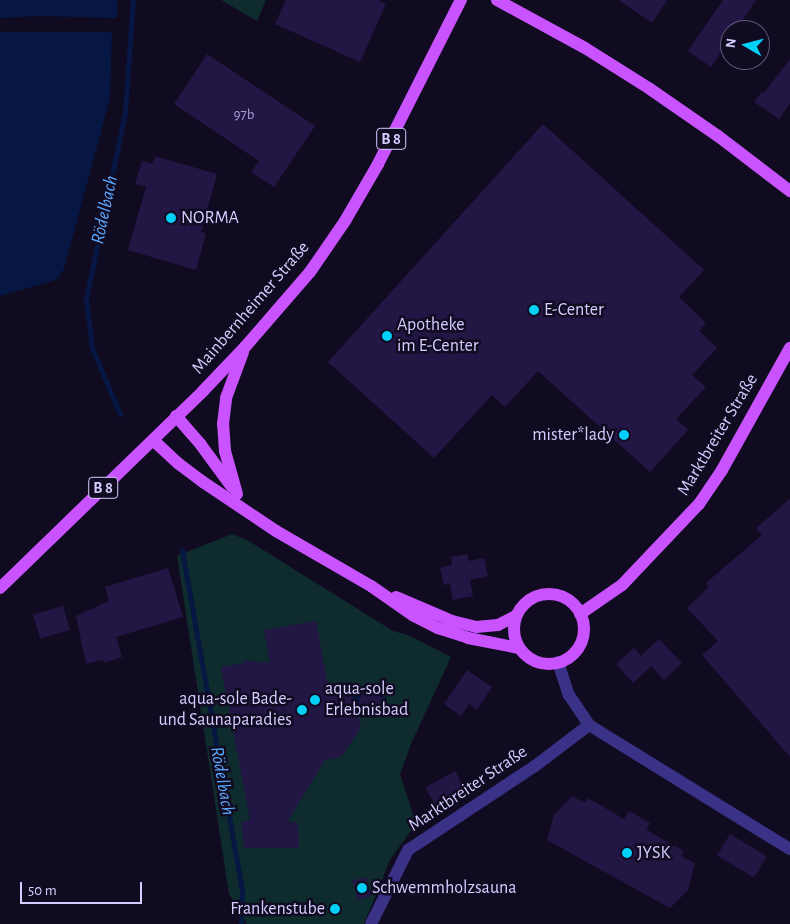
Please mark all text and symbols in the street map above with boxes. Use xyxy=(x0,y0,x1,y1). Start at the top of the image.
north arrow xyxy=(720,20,770,70)
text: N xyxy=(724,37,739,49)
house number: 97b xyxy=(233,106,255,124)
road number: B 8 xyxy=(376,126,406,152)
water label: Rödelbach xyxy=(87,174,123,246)
place label: NORMA xyxy=(181,207,239,229)
marker: NORMA xyxy=(165,212,177,224)
street label: Mainbernheimer Straße xyxy=(188,237,314,379)
place label: E-Center xyxy=(544,299,604,321)
marker: E-Center xyxy=(528,304,540,316)
place label: Apotheke im E-Center xyxy=(397,315,479,358)
marker: Apotheke im E-Center xyxy=(381,330,393,342)
street label: Marktbreiter Straße xyxy=(673,370,763,500)
place label: mister*lady xyxy=(532,424,614,446)
marker: mister*lady xyxy=(618,429,630,441)
road number: B 8 xyxy=(88,474,118,502)
place label: aqua-sole Erlebnisbad xyxy=(325,679,408,722)
place label: aqua-sole Bade- und Saunaparadies xyxy=(158,689,292,732)
marker: aqua-sole Erlebnisbad xyxy=(309,694,321,706)
marker: aqua-sole Bade- und Saunaparadies xyxy=(296,704,308,716)
street label: Marktbreiter Straße xyxy=(405,741,531,837)
water label: Rödelbach xyxy=(205,745,239,817)
place label: JYSK xyxy=(637,842,670,864)
marker: JYSK xyxy=(621,847,633,859)
scale bar xyxy=(22,872,145,904)
place label: Schwemmholzsauna xyxy=(372,877,517,899)
marker: Schwemmholzsauna xyxy=(356,882,368,894)
text: 50 m xyxy=(28,883,57,898)
place label: Frankenstube xyxy=(230,898,325,920)
marker: Frankenstube xyxy=(329,903,341,915)

